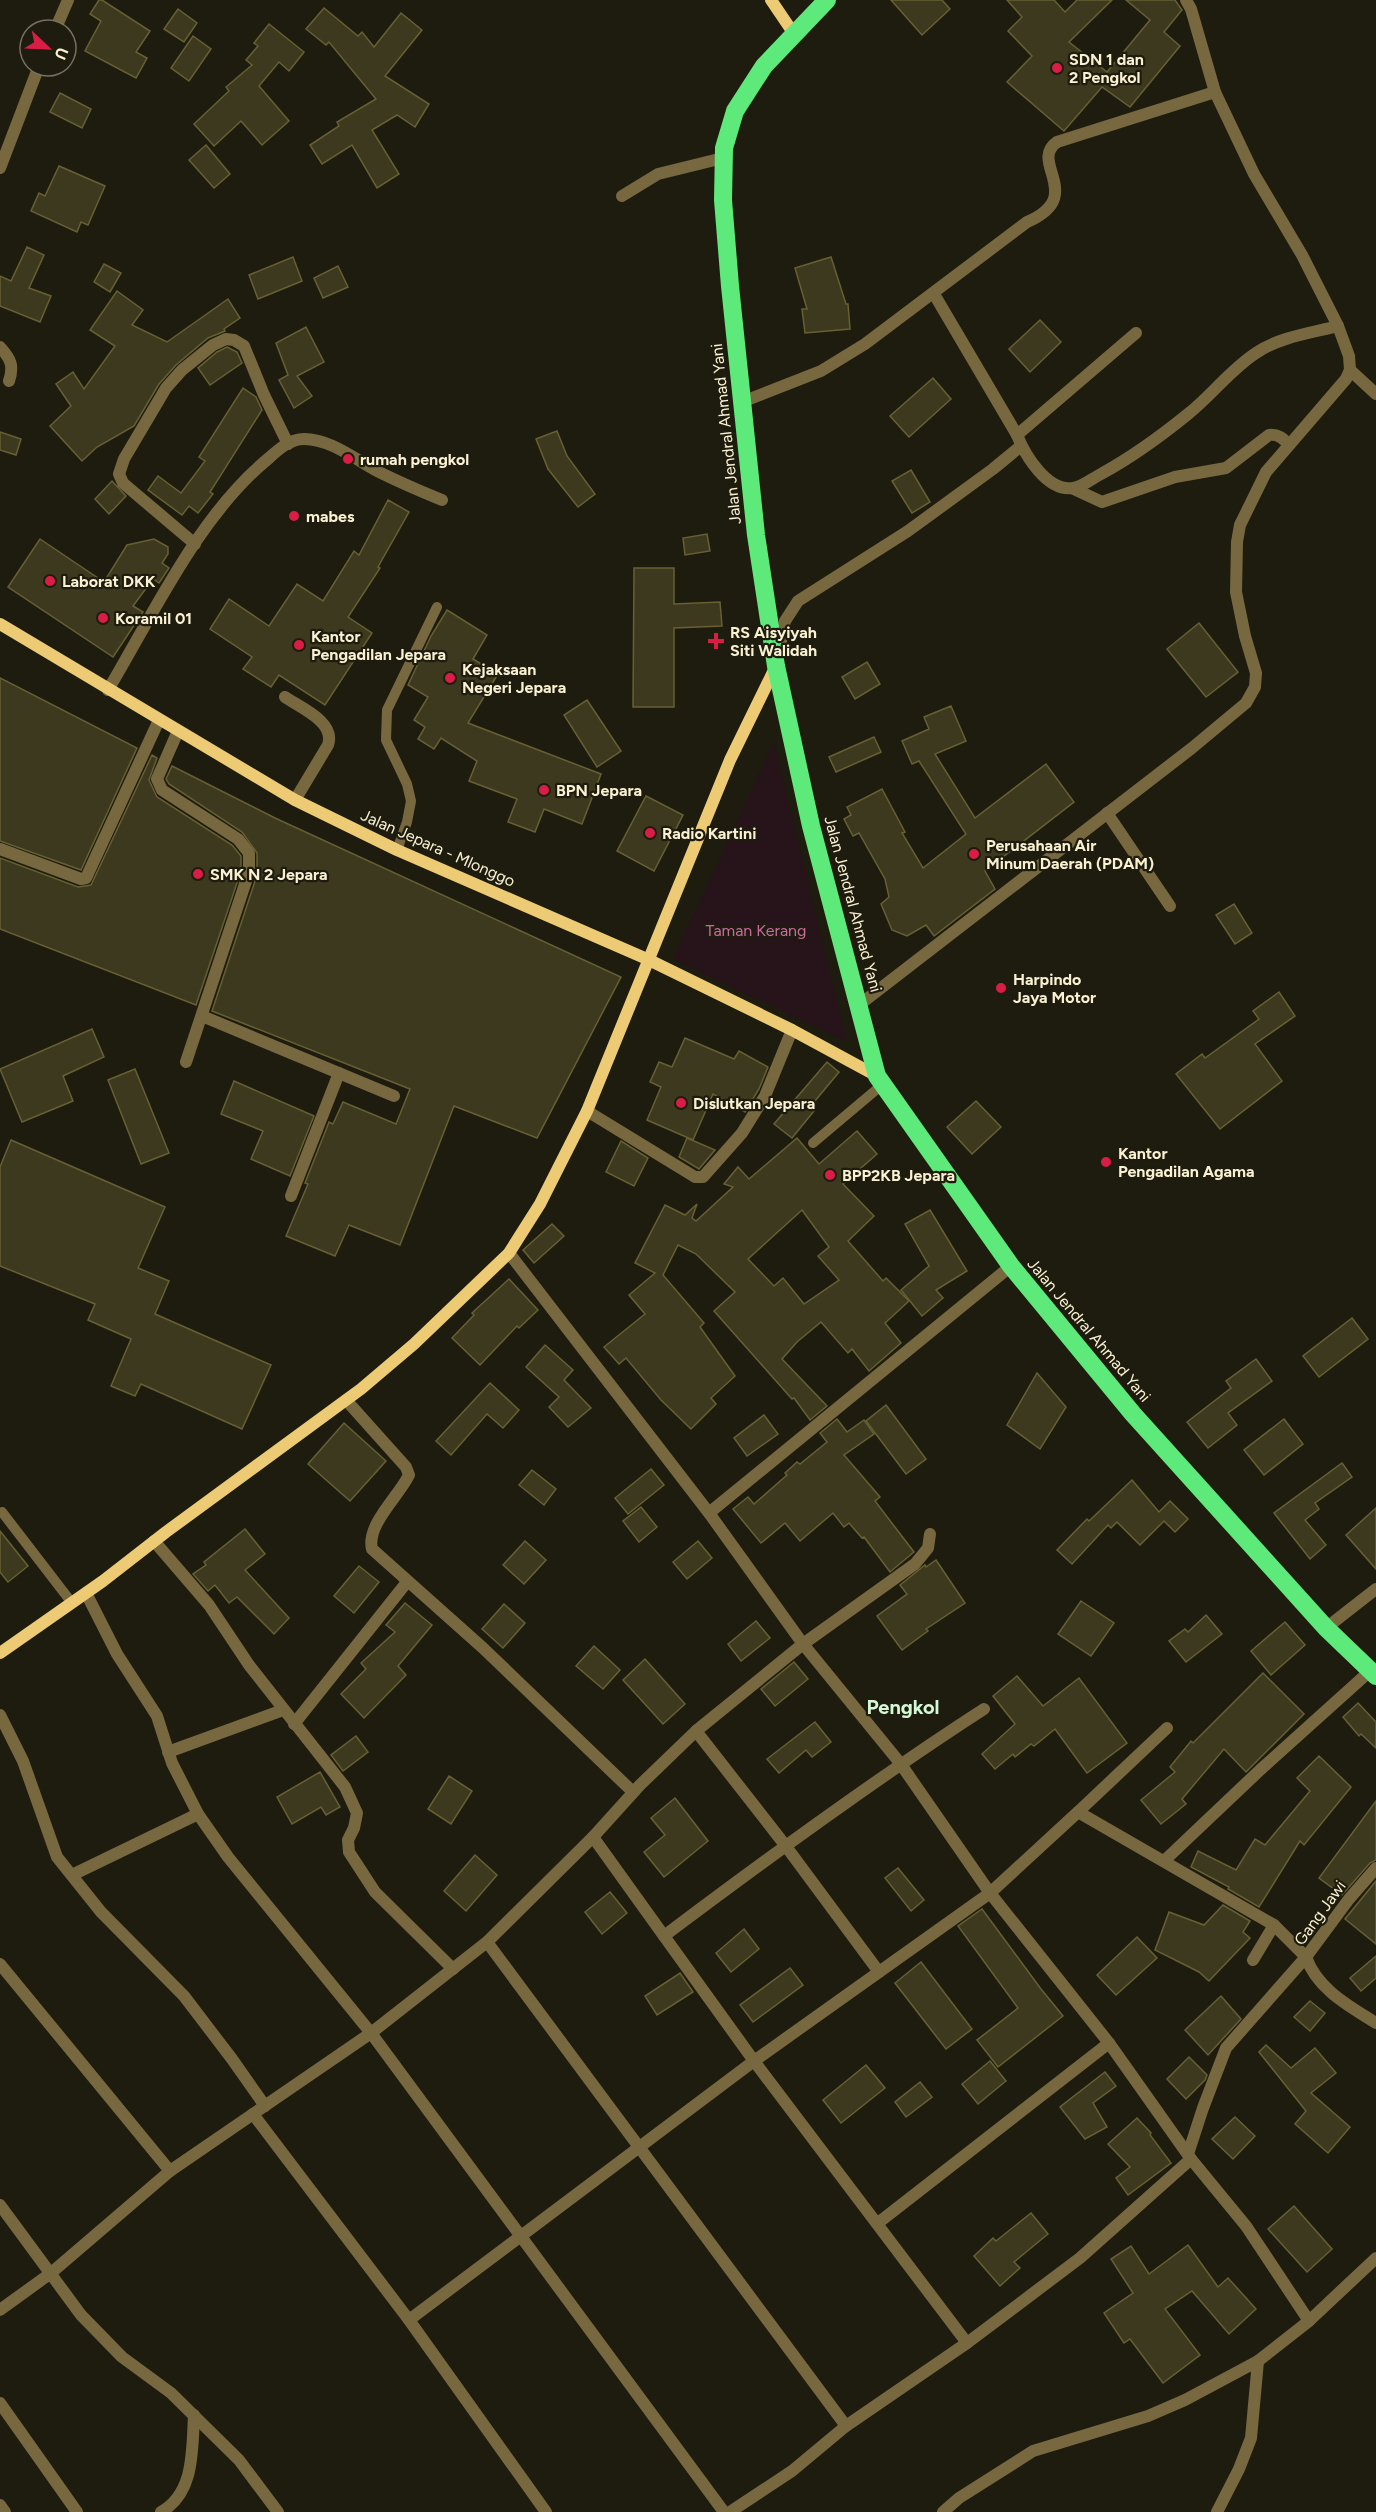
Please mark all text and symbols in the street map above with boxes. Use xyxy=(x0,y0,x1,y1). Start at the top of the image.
north arrow xyxy=(18,18,78,78)
text: U xyxy=(50,45,72,63)
place label: SDN 1 dan 2 Pengkol xyxy=(1069,50,1144,87)
marker: SDN 1 dan 2 Pengkol xyxy=(1050,61,1064,75)
street label: Jalan Jendral Ahmad Yani xyxy=(707,343,745,525)
place label: rumah pengkol xyxy=(360,450,469,469)
marker: rumah pengkol xyxy=(341,452,355,466)
place label: mabes xyxy=(306,507,355,526)
marker: mabes xyxy=(287,509,301,523)
place label: Laborat DKK xyxy=(62,572,156,591)
marker: Laborat DKK xyxy=(43,574,57,588)
place label: Koramil 01 xyxy=(115,609,192,628)
marker: Koramil 01 xyxy=(96,611,110,625)
place label: RS Aisyiyah Siti Walidah xyxy=(730,623,817,660)
place label: Kantor Pengadilan Jepara xyxy=(311,627,446,664)
marker: RS Aisyiyah Siti Walidah xyxy=(707,632,725,650)
marker: Kantor Pengadilan Jepara xyxy=(292,638,306,652)
place label: Kejaksaan Negeri Jepara xyxy=(462,660,566,697)
marker: Kejaksaan Negeri Jepara xyxy=(443,671,457,685)
place label: BPN Jepara xyxy=(556,781,642,800)
marker: BPN Jepara xyxy=(537,783,551,797)
street label: Jalan Jepara - Mlonggo xyxy=(358,805,518,891)
street label: Jalan Jendral Ahmad Yani xyxy=(820,814,886,994)
place label: Radio Kartini xyxy=(662,824,756,843)
marker: Radio Kartini xyxy=(643,826,657,840)
place label: Perusahaan Air Minum Daerah (PDAM) xyxy=(986,836,1154,873)
marker: Perusahaan Air Minum Daerah (PDAM) xyxy=(967,847,981,861)
place label: SMK N 2 Jepara xyxy=(210,865,328,884)
marker: SMK N 2 Jepara xyxy=(191,867,205,881)
park label: Taman Kerang xyxy=(706,921,806,940)
place label: Harpindo Jaya Motor xyxy=(1013,970,1096,1007)
marker: Harpindo Jaya Motor xyxy=(994,981,1008,995)
place label: Dislutkan Jepara xyxy=(693,1094,815,1113)
marker: Dislutkan Jepara xyxy=(674,1096,688,1110)
place label: Kantor Pengadilan Agama xyxy=(1118,1144,1255,1181)
marker: Kantor Pengadilan Agama xyxy=(1099,1155,1113,1169)
place label: BPP2KB Jepara xyxy=(842,1166,955,1185)
marker: BPP2KB Jepara xyxy=(823,1168,837,1182)
street label: Jalan Jendral Ahmad Yani xyxy=(1023,1254,1155,1406)
district label: Pengkol xyxy=(866,1695,940,1719)
street label: Gang Jawi xyxy=(1290,1877,1350,1949)

